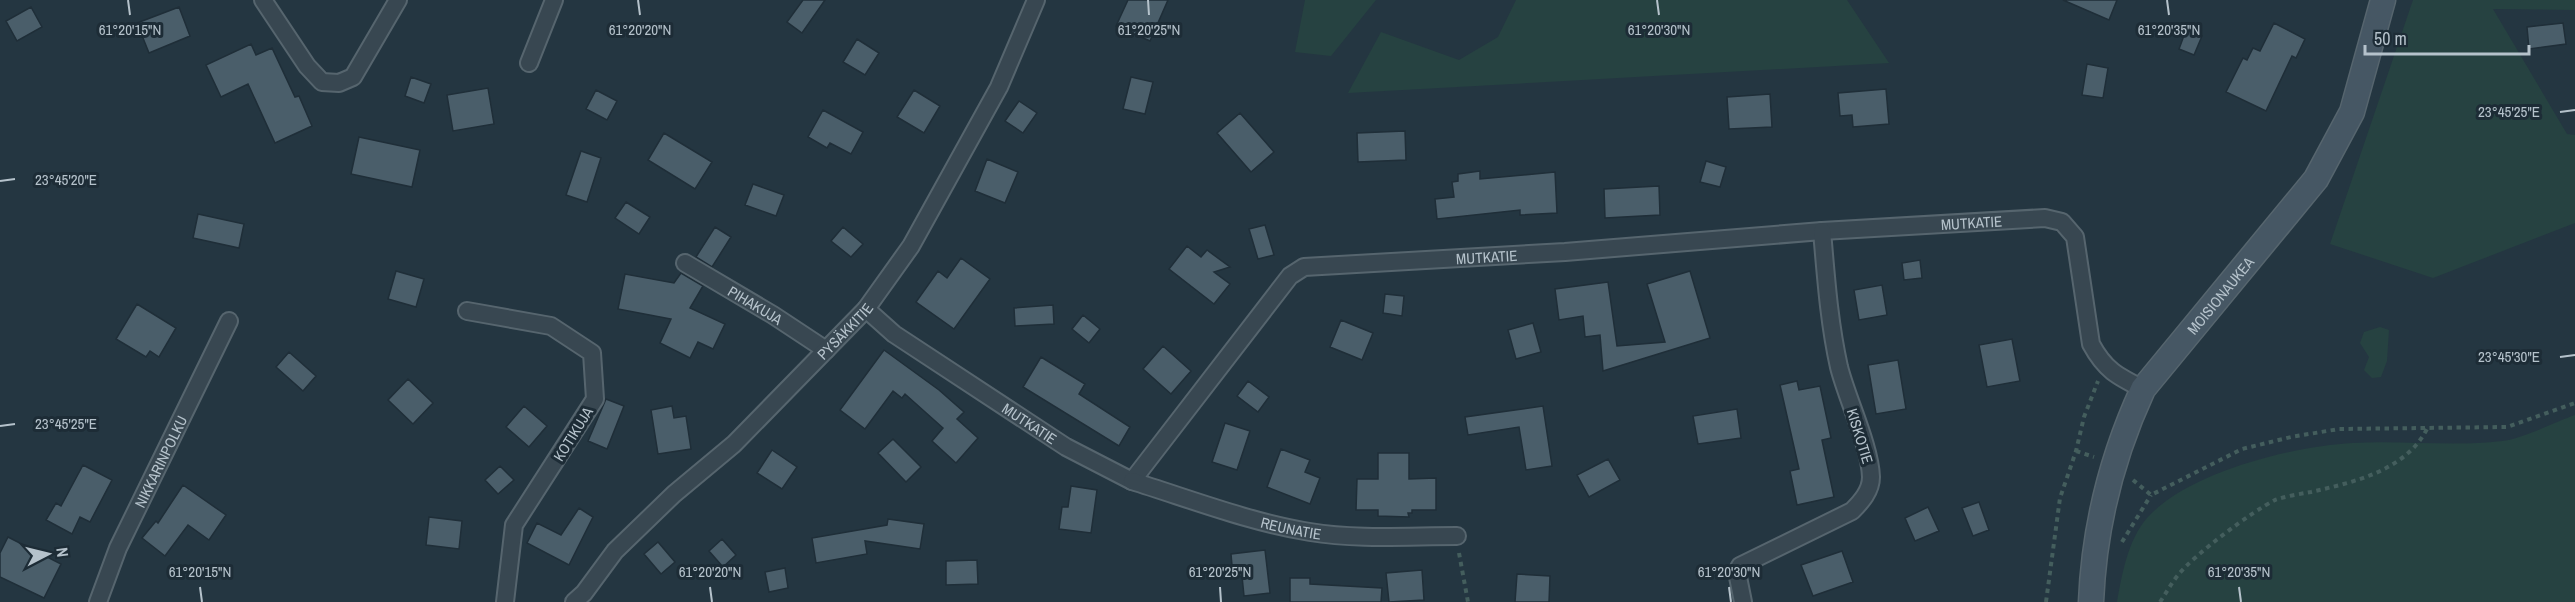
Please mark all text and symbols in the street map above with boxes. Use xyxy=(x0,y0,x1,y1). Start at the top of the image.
scale bar xyxy=(2365,18,2528,56)
text: 61°20'15"N xyxy=(99,19,161,40)
text: 61°20'20"N xyxy=(609,19,671,40)
text: 61°20'25"N xyxy=(1118,19,1180,40)
text: 61°20'30"N xyxy=(1628,19,1690,40)
text: 61°20'35"N xyxy=(2138,19,2200,40)
text: 50 m xyxy=(2374,26,2407,51)
text: 23°45'25"E xyxy=(2478,101,2540,122)
text: 23°45'20"E xyxy=(35,169,97,190)
street label: MUTKATIE xyxy=(1940,210,2003,235)
street label: MUTKATIE xyxy=(1455,244,1518,269)
street label: MOISIONAUKEA xyxy=(2182,251,2259,339)
street label: PIHAKUJA xyxy=(724,280,788,330)
street label: PYSÄKKITIE xyxy=(812,299,878,364)
text: 23°45'30"E xyxy=(2478,346,2540,367)
street label: MUTKATIE xyxy=(998,398,1061,449)
street label: KOTIKUJA xyxy=(548,402,598,465)
street label: KISKOTIE xyxy=(1842,406,1878,466)
street label: NIKKARINPOLKU xyxy=(129,412,192,511)
text: 23°45'25"E xyxy=(35,413,97,434)
street label: REUNATIE xyxy=(1259,511,1323,544)
north arrow xyxy=(18,524,78,584)
text: N xyxy=(51,546,74,558)
text: 61°20'15"N xyxy=(169,561,231,582)
text: 61°20'20"N xyxy=(679,561,741,582)
text: 61°20'25"N xyxy=(1189,561,1251,582)
text: 61°20'30"N xyxy=(1698,561,1760,582)
text: 61°20'35"N xyxy=(2208,561,2270,582)

